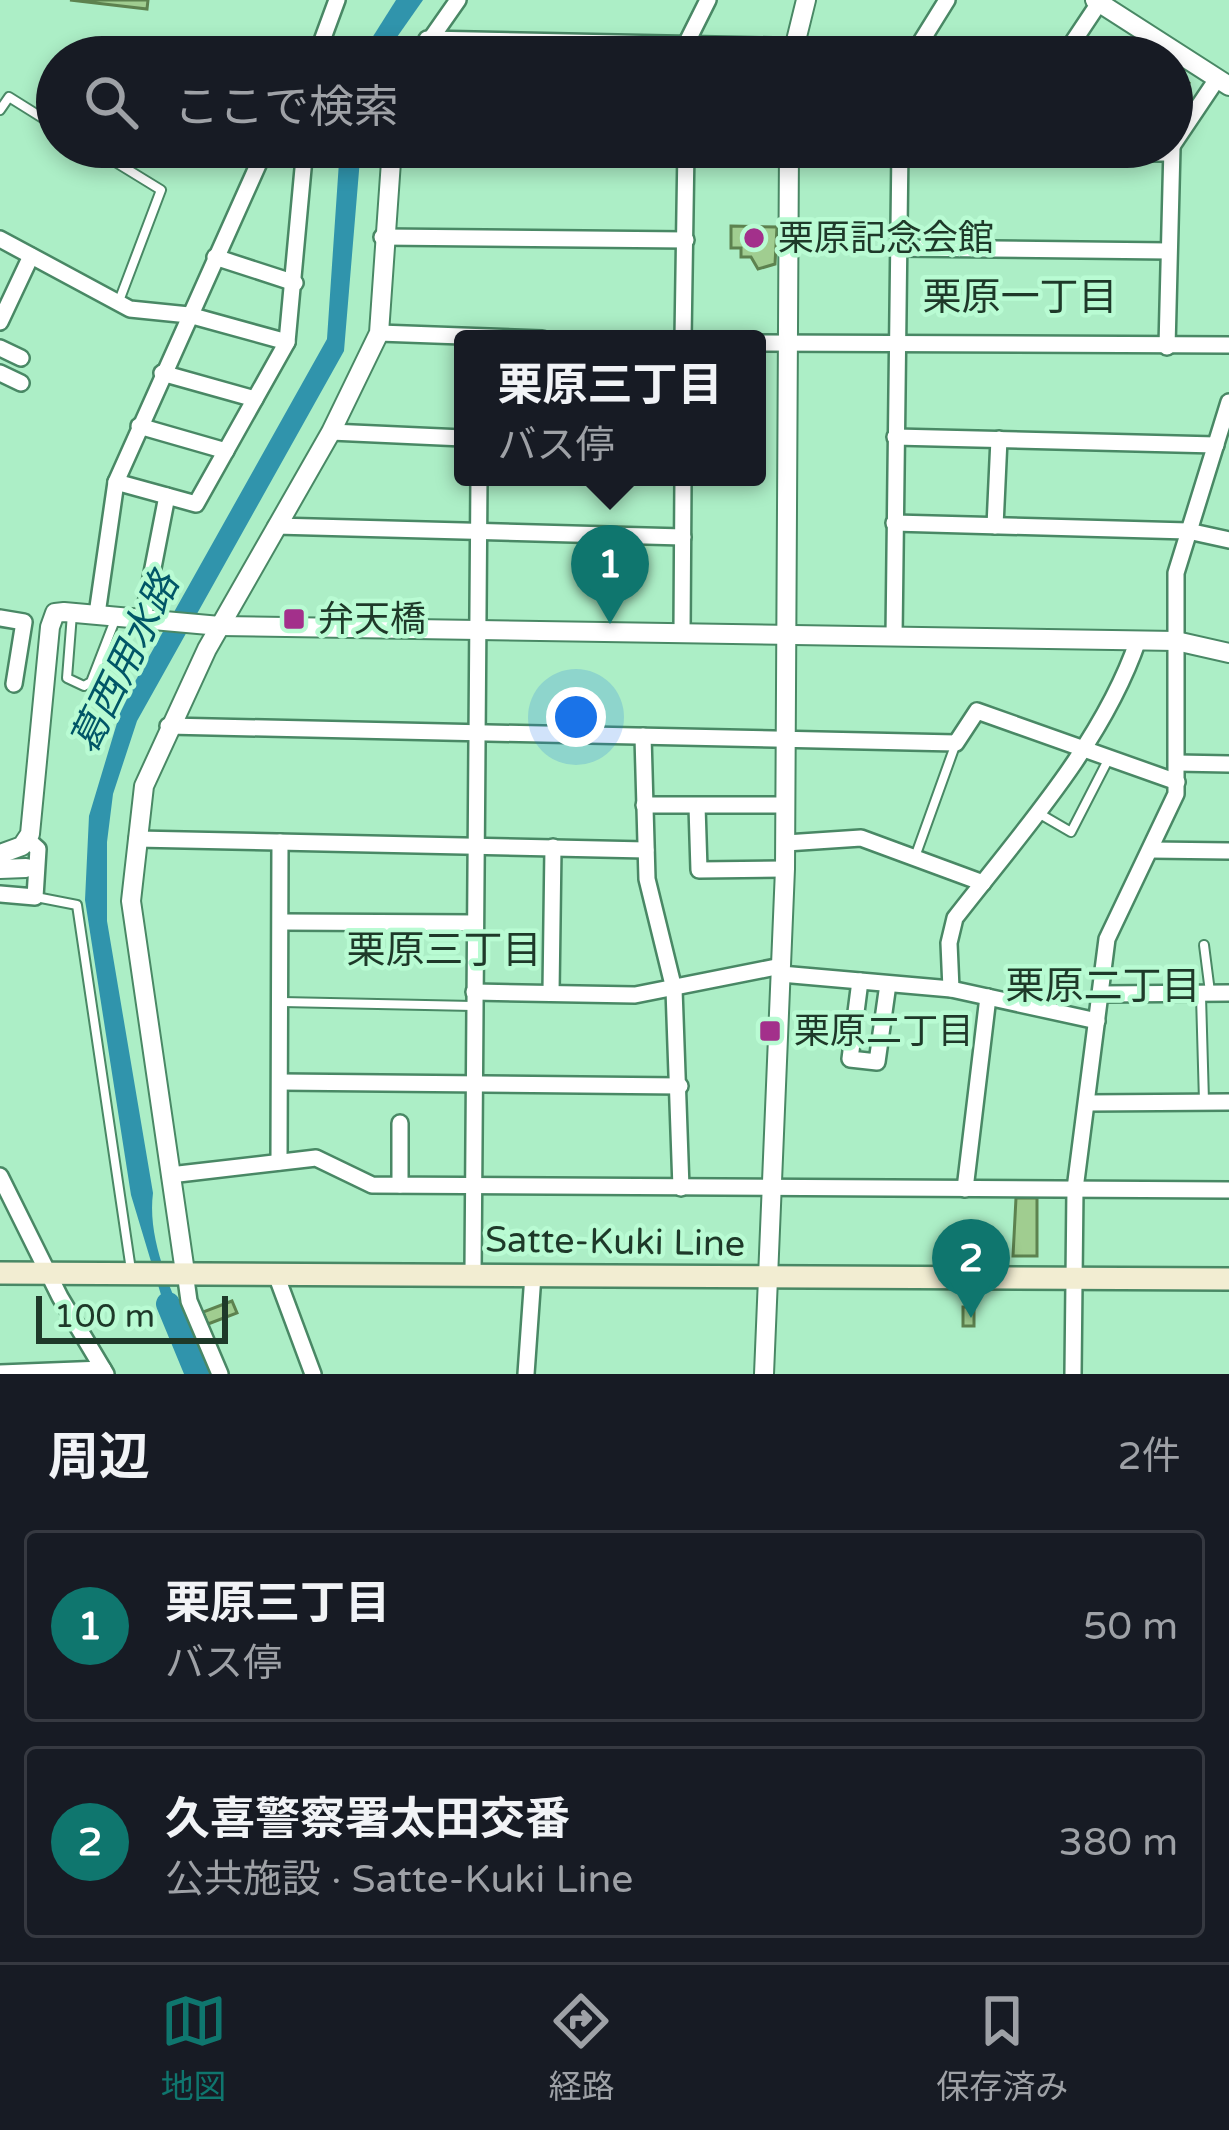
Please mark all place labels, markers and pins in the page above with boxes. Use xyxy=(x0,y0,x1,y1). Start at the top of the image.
place label: 栗原記念会館 xyxy=(778,217,994,260)
marker: 栗原記念会館 xyxy=(741,225,767,251)
pin: 1 xyxy=(571,525,649,624)
place label: 弁天橋 xyxy=(318,598,426,641)
marker: 弁天橋 xyxy=(281,606,307,632)
place label: 栗原二丁目 xyxy=(794,1010,974,1053)
marker: 栗原二丁目 xyxy=(757,1018,783,1044)
pin: 2 xyxy=(932,1219,1010,1318)

